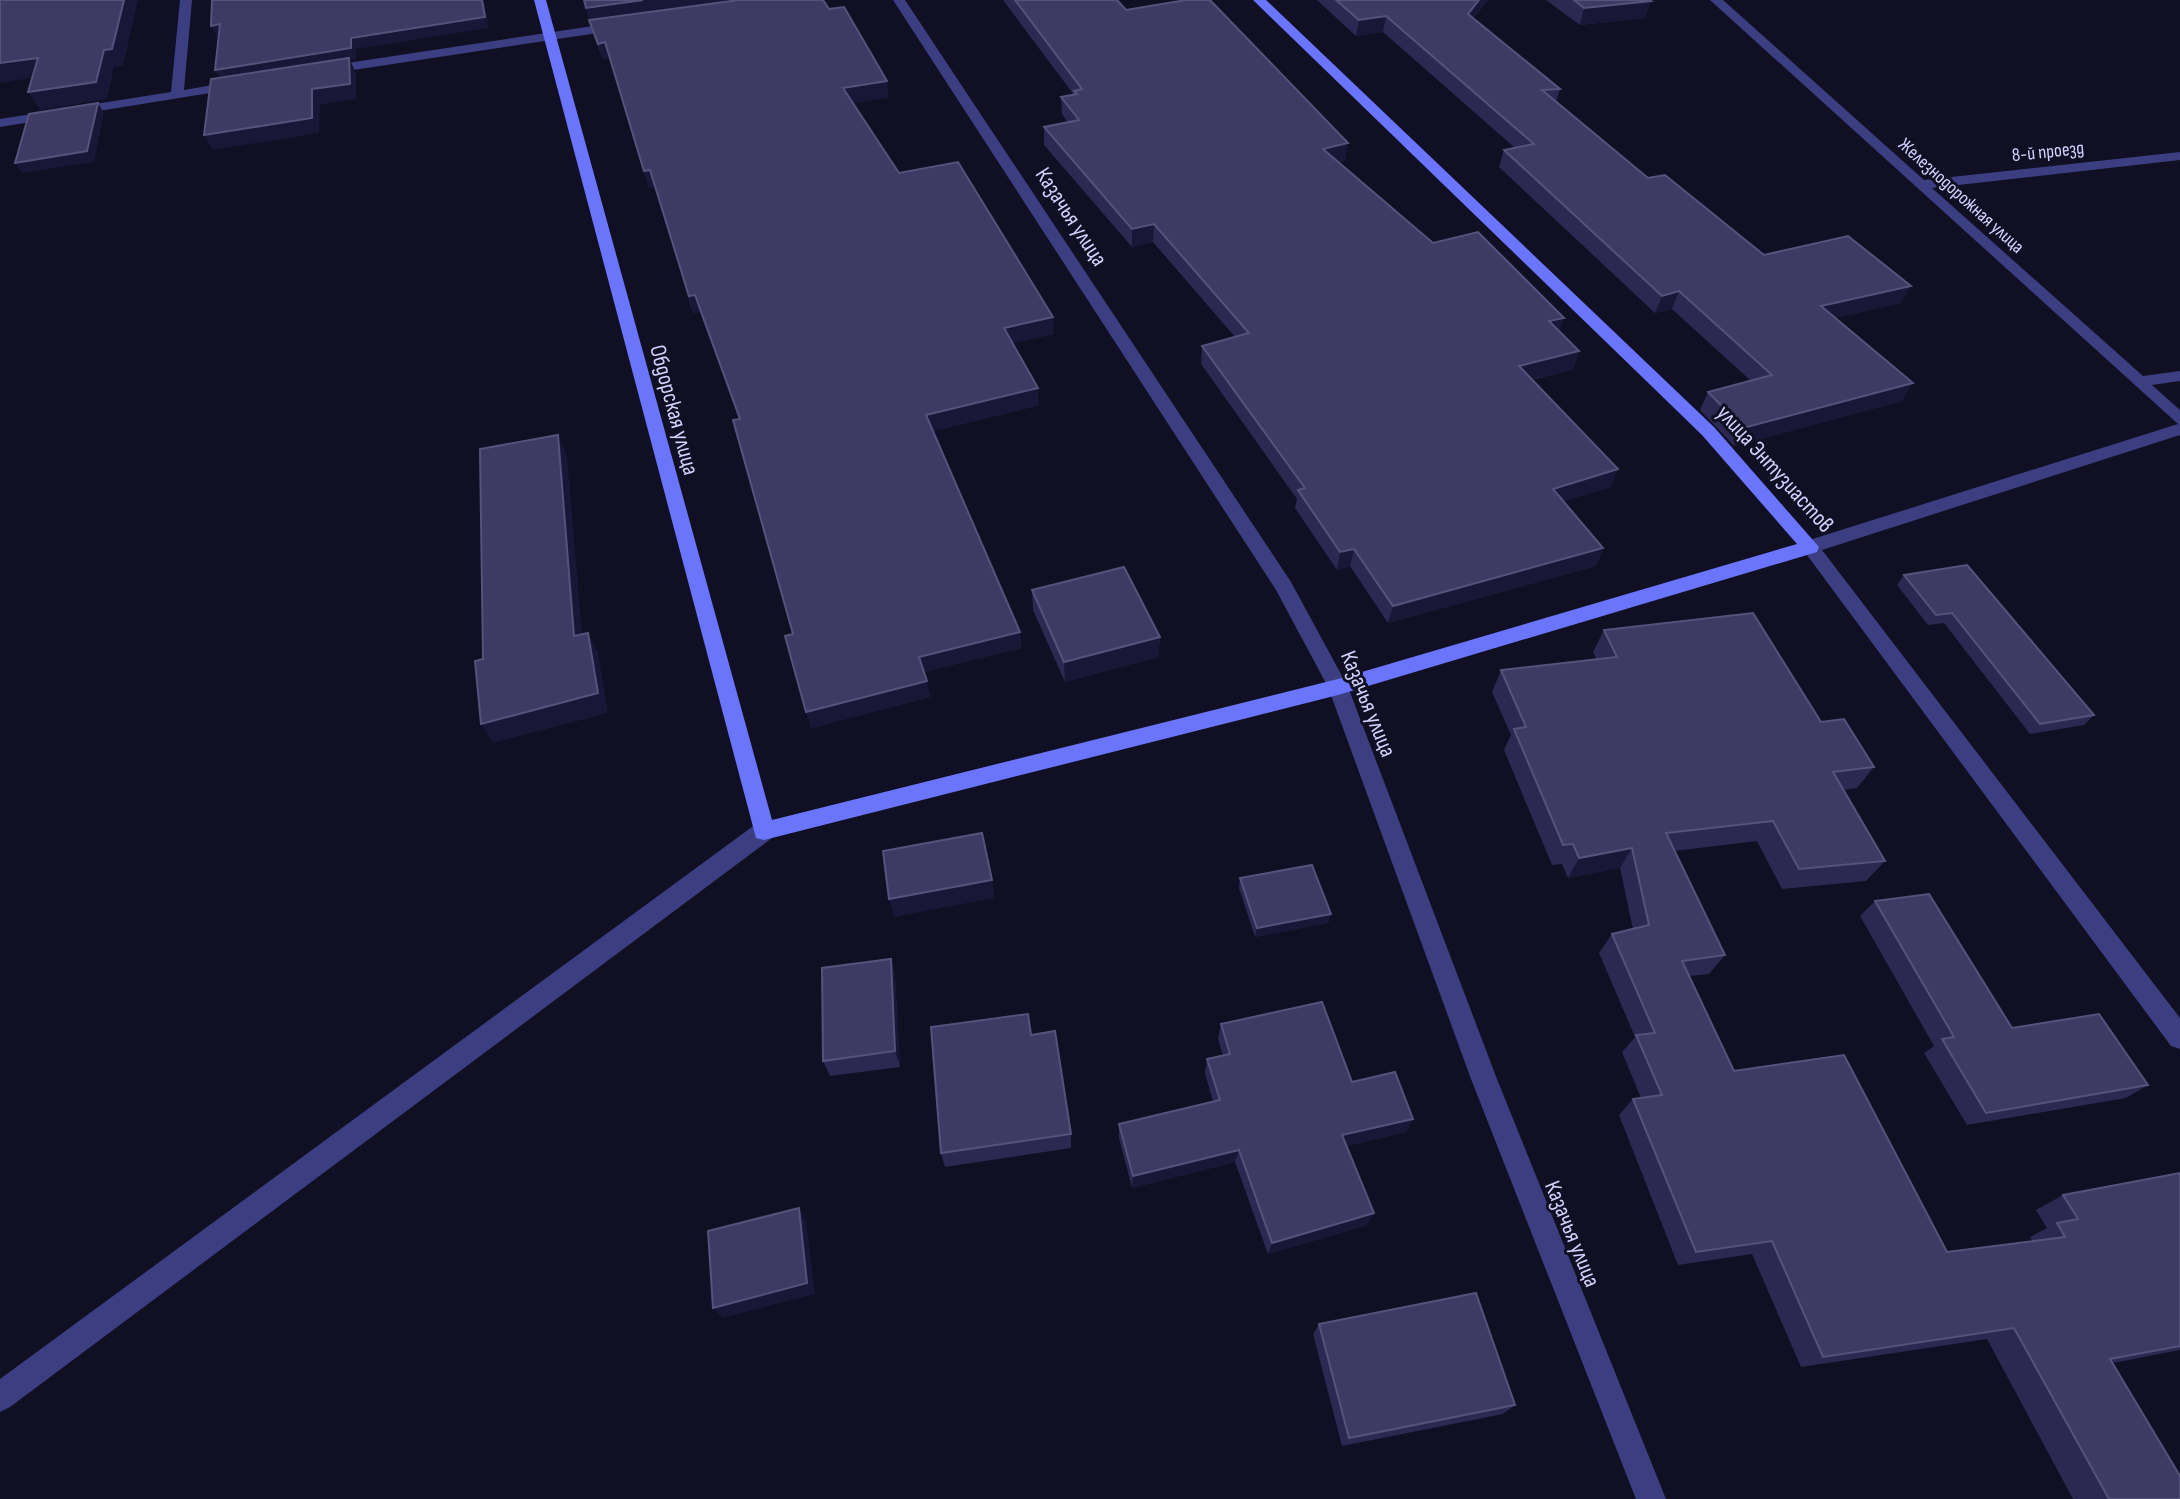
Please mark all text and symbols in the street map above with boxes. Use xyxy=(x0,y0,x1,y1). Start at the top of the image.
street label: Железнодорожная улица xyxy=(1893,133,2029,259)
street label: 8-й проезд xyxy=(2011,137,2085,167)
street label: Казачья улица xyxy=(1029,162,1113,272)
street label: Обдорская улица xyxy=(643,342,705,478)
street label: улица Энтузиастов xyxy=(1710,399,1840,539)
street label: Казачья улица xyxy=(1334,647,1402,761)
street label: Казачья улица xyxy=(1538,1177,1606,1291)

